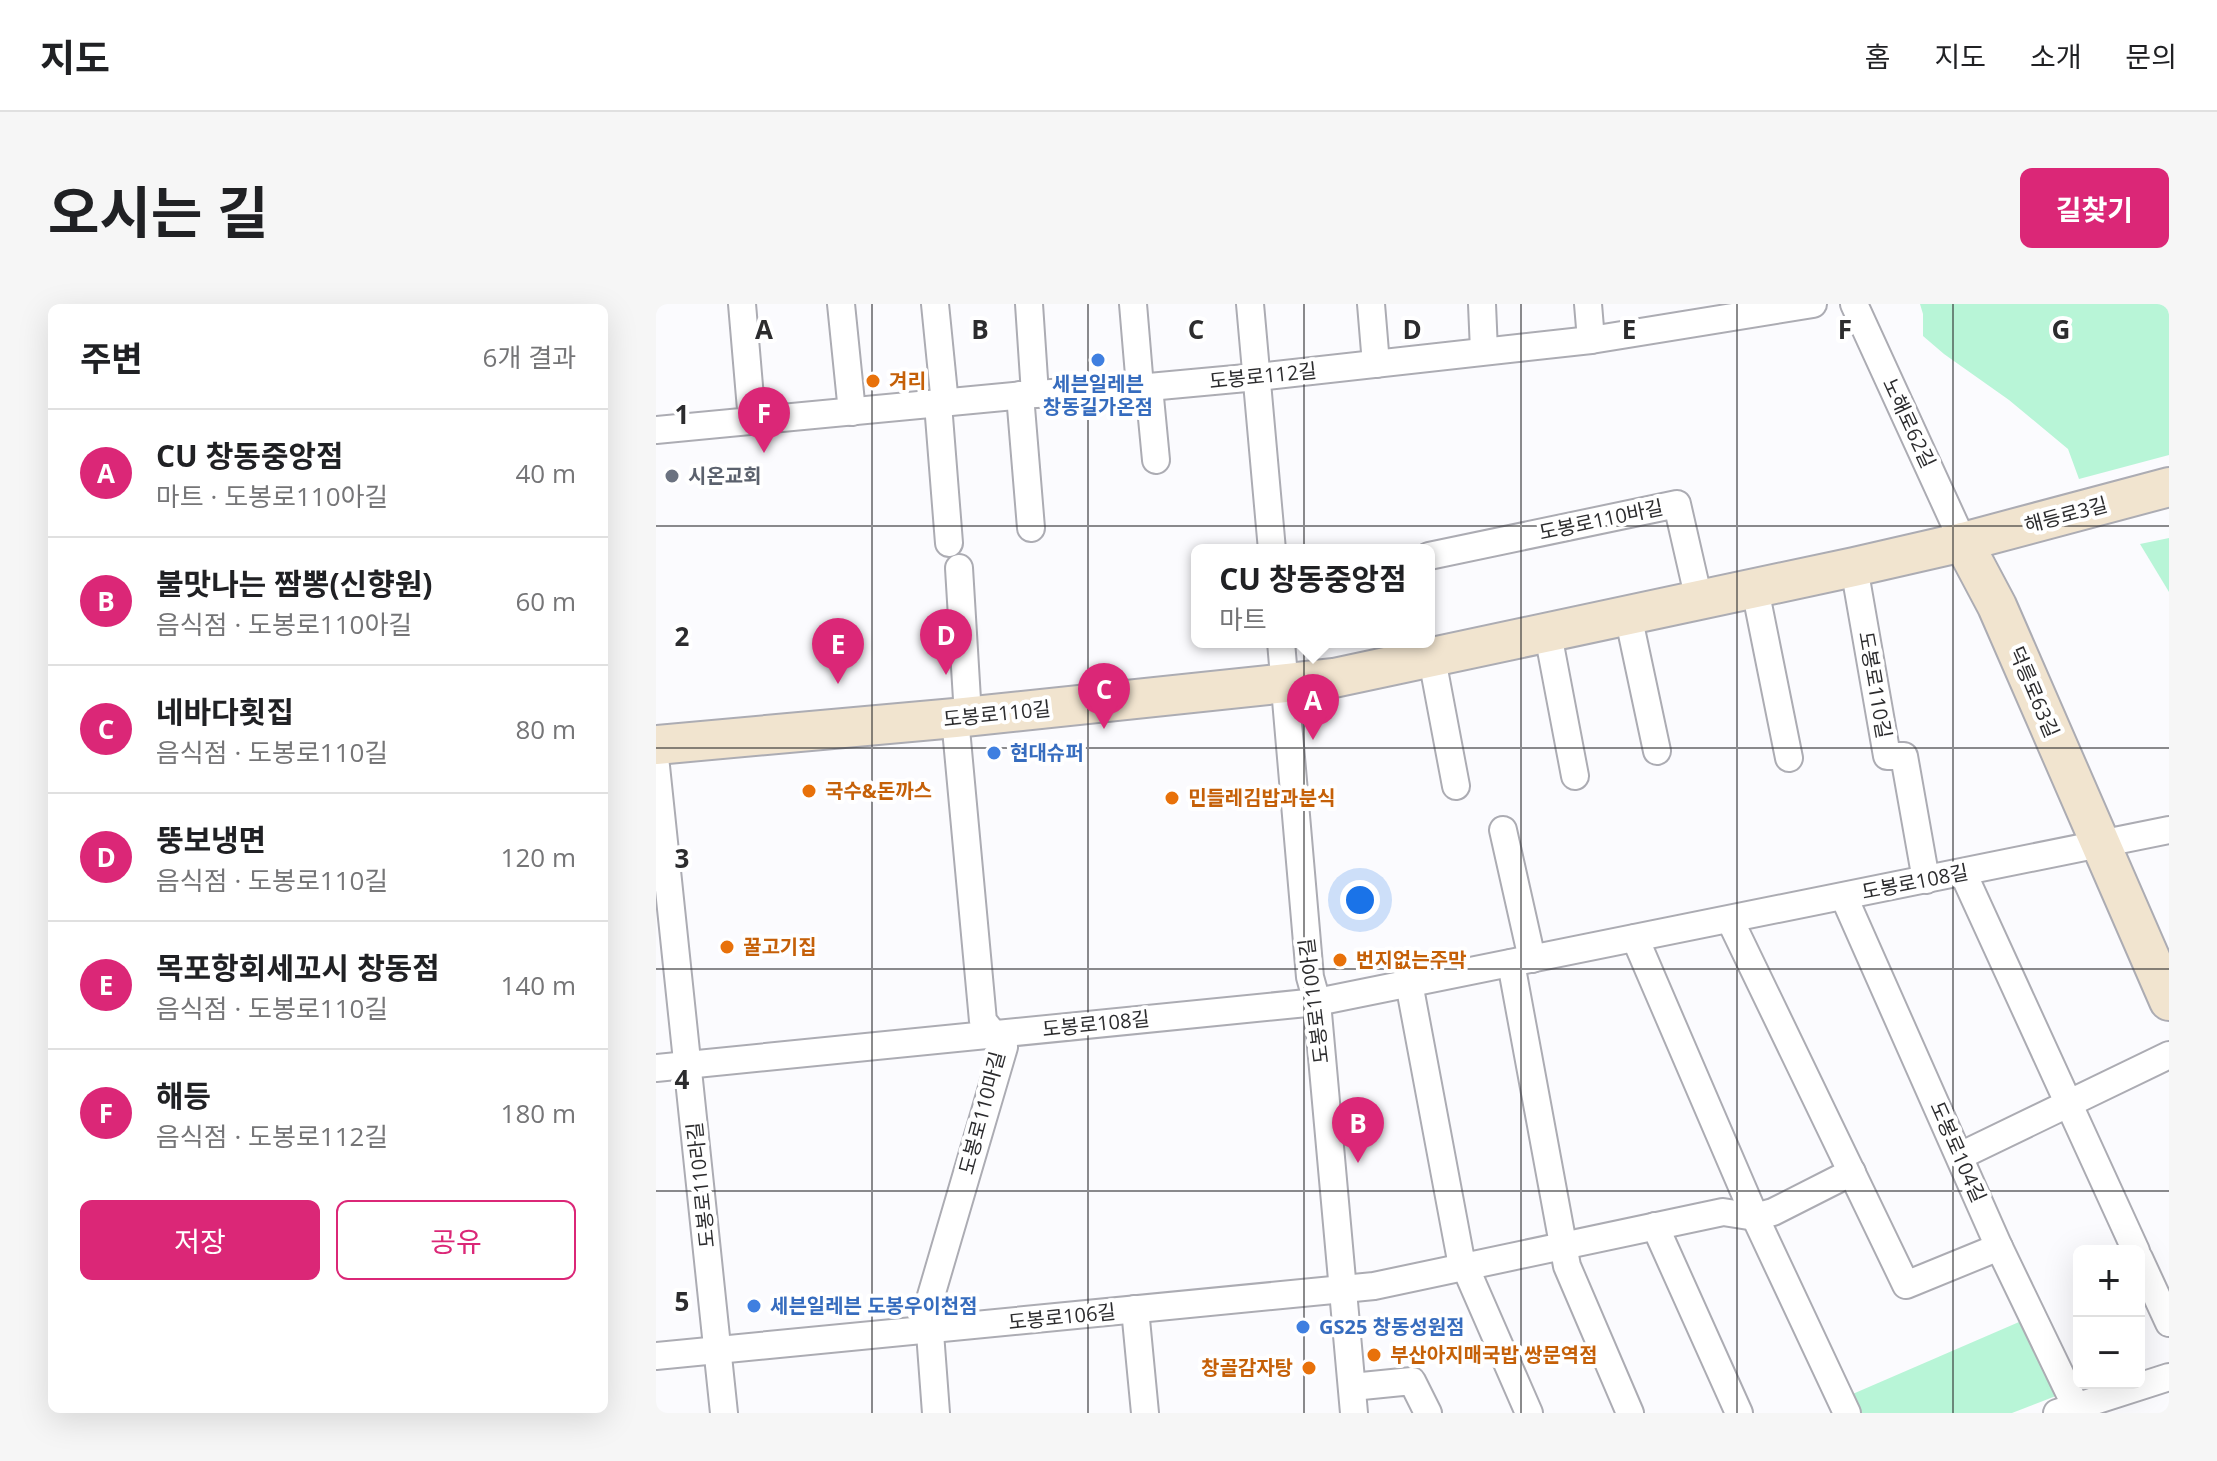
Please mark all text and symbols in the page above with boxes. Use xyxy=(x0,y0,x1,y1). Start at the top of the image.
text: 지도 xyxy=(40,31,110,83)
text: 홈 xyxy=(1865,37,1890,75)
text: 지도 xyxy=(1934,37,1986,75)
text: 소개 xyxy=(2030,37,2081,75)
text: 문의 xyxy=(2125,37,2177,75)
button: 길찾기 xyxy=(2020,168,2169,248)
text: 오시는 길 xyxy=(48,173,269,249)
text: A xyxy=(755,311,773,347)
text: B xyxy=(971,311,989,347)
text: C xyxy=(1188,311,1204,347)
text: D xyxy=(1402,311,1422,347)
text: E xyxy=(1622,311,1636,347)
text: F xyxy=(1838,311,1852,347)
text: G xyxy=(2052,311,2070,347)
text: 주변 xyxy=(80,335,143,381)
text: 6개 결과 xyxy=(483,339,576,375)
marker: 세븐일레븐 창동길가온점 xyxy=(1089,351,1107,369)
street label: 도봉로112길 xyxy=(1208,356,1318,395)
place label: 겨리 xyxy=(889,367,926,394)
place label: 세븐일레븐 창동길가온점 xyxy=(1043,370,1153,420)
marker: 겨리 xyxy=(864,372,882,390)
street label: 노해로62길 xyxy=(1877,373,1942,472)
pin: F xyxy=(738,387,790,453)
text: 1 xyxy=(675,396,689,432)
text: CU 창동중앙점 xyxy=(156,435,344,476)
text: A xyxy=(97,455,115,491)
text: 40 m xyxy=(515,455,576,491)
place label: 시온교회 xyxy=(688,462,762,489)
marker: 시온교회 xyxy=(663,467,681,485)
text: 마트 · 도봉로110아길 xyxy=(156,478,388,514)
street label: 해등로3길 xyxy=(2021,490,2110,539)
street label: 도봉로110바길 xyxy=(1536,493,1665,546)
popup xyxy=(1191,544,1435,648)
text: CU 창동중앙점 xyxy=(1219,558,1407,599)
text: 불맛나는 짬뽕(신향원) xyxy=(156,563,433,604)
text: B xyxy=(97,583,115,619)
text: 60 m xyxy=(515,583,576,619)
text: 마트 xyxy=(1219,601,1267,637)
text: 음식점 · 도봉로110아길 xyxy=(156,606,412,642)
pin: D xyxy=(920,609,972,675)
text: 2 xyxy=(675,618,690,654)
pin: E xyxy=(812,618,864,684)
street label: 도봉로110길 xyxy=(1853,629,1898,740)
street label: 덕릉로63길 xyxy=(2003,642,2066,741)
pin: C xyxy=(1078,663,1130,729)
pin: A xyxy=(1287,674,1339,740)
text: 네바다횟집 xyxy=(156,691,294,732)
street label: 도봉로110길 xyxy=(942,694,1052,733)
text: C xyxy=(98,711,114,747)
text: 80 m xyxy=(515,711,576,747)
text: 음식점 · 도봉로110길 xyxy=(156,734,388,770)
place label: 현대슈퍼 xyxy=(1010,739,1084,766)
marker: 현대슈퍼 xyxy=(985,744,1003,762)
place label: 국수&돈까스 xyxy=(825,777,932,804)
marker: 국수&돈까스 xyxy=(800,782,818,800)
place label: 민들레김밥과분식 xyxy=(1188,784,1335,811)
marker: 민들레김밥과분식 xyxy=(1163,789,1181,807)
text: 뚱보냉면 xyxy=(156,819,266,860)
text: D xyxy=(96,839,116,875)
text: 120 m xyxy=(501,839,576,875)
text: 3 xyxy=(675,840,689,876)
street label: 도봉로108길 xyxy=(1859,858,1970,905)
text: 음식점 · 도봉로110길 xyxy=(156,862,388,898)
your location xyxy=(1340,880,1380,920)
place label: 꿀고기집 xyxy=(743,933,817,960)
street label: 도봉로110아길 xyxy=(1292,937,1335,1065)
marker: 꿀고기집 xyxy=(718,938,736,956)
place label: 번지없는주막 xyxy=(1356,946,1467,973)
text: 목포항회세꼬시 창동점 xyxy=(156,947,440,988)
marker: 번지없는주막 xyxy=(1331,951,1349,969)
text: E xyxy=(99,967,113,1003)
text: 140 m xyxy=(501,967,576,1003)
text: 음식점 · 도봉로110길 xyxy=(156,990,388,1026)
street label: 도봉로108길 xyxy=(1041,1004,1151,1043)
street label: 도봉로110마길 xyxy=(952,1048,1011,1177)
text: 4 xyxy=(675,1061,690,1097)
text: 해등 xyxy=(156,1075,211,1116)
text: F xyxy=(99,1095,113,1131)
text: 180 m xyxy=(501,1095,576,1131)
pin: B xyxy=(1332,1097,1384,1163)
street label: 도봉로104길 xyxy=(1924,1097,1993,1207)
text: 음식점 · 도봉로112길 xyxy=(156,1118,388,1154)
street label: 도봉로110라길 xyxy=(680,1121,721,1249)
button: 저장 xyxy=(80,1200,320,1280)
button: 공유 xyxy=(336,1200,576,1280)
map controls xyxy=(2073,1245,2145,1389)
button: + xyxy=(2073,1245,2145,1317)
text: 5 xyxy=(675,1283,689,1319)
place label: 세븐일레븐 도봉우이천점 xyxy=(770,1292,978,1319)
marker: 세븐일레븐 도봉우이천점 xyxy=(745,1297,763,1315)
street label: 도봉로106길 xyxy=(1007,1297,1117,1336)
place label: GS25 창동성원점 xyxy=(1319,1313,1465,1340)
button: − xyxy=(2073,1317,2145,1389)
marker: GS25 창동성원점 xyxy=(1294,1318,1312,1336)
place label: 부산아지매국밥 쌍문역점 xyxy=(1390,1341,1598,1368)
marker: 부산아지매국밥 쌍문역점 xyxy=(1365,1346,1383,1364)
place label: 창골감자탕 xyxy=(1201,1354,1293,1381)
marker: 창골감자탕 xyxy=(1300,1359,1318,1377)

